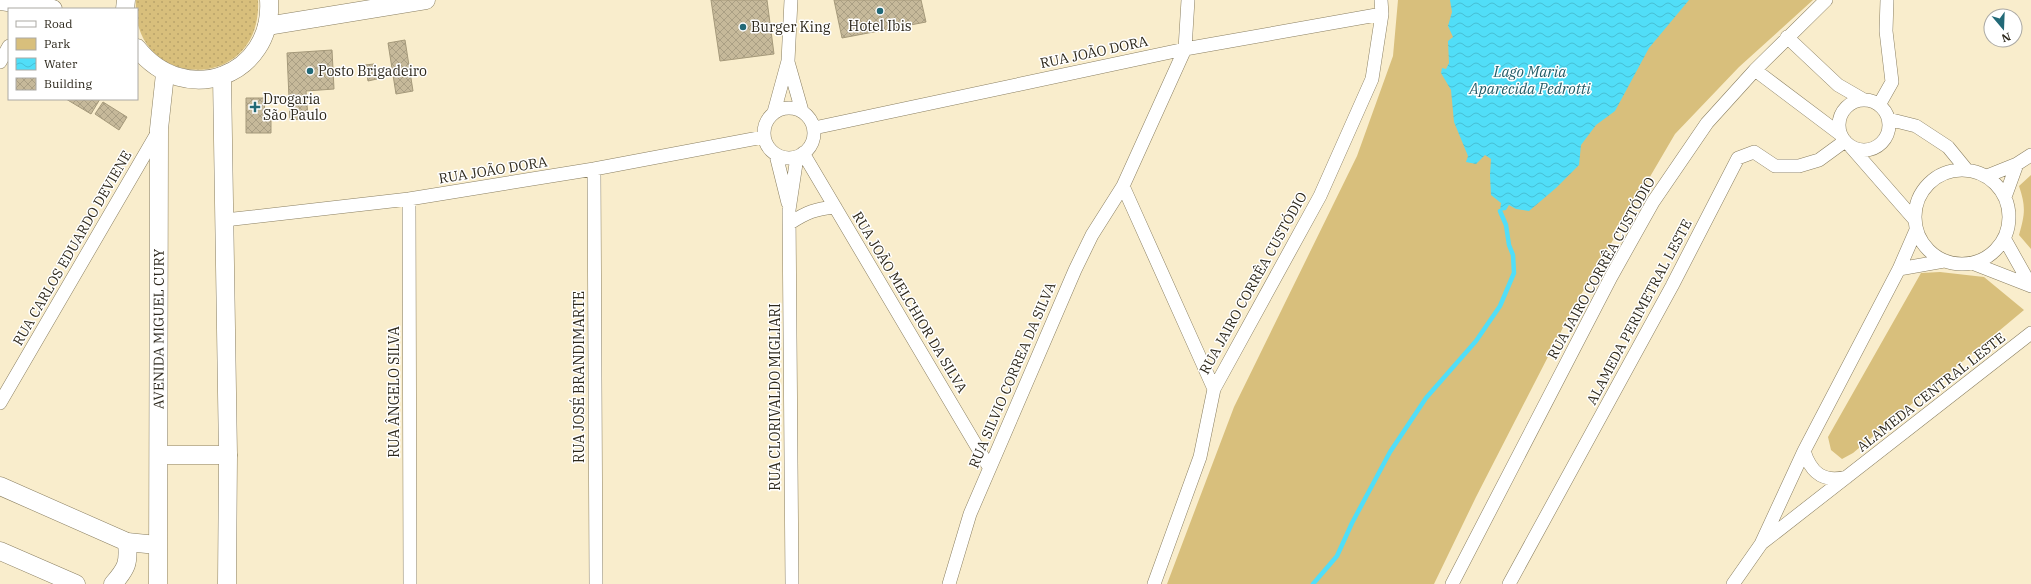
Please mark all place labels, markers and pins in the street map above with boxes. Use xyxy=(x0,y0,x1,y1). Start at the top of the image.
marker: Hotel Ibis xyxy=(875,6,885,16)
place label: Hotel Ibis xyxy=(848,17,912,35)
place label: Burger King xyxy=(751,18,831,36)
marker: Burger King xyxy=(738,22,748,32)
place label: Posto Brigadeiro xyxy=(318,62,427,80)
marker: Posto Brigadeiro xyxy=(305,66,315,76)
place label: Drogaria São Paulo xyxy=(263,90,327,124)
marker: Drogaria São Paulo xyxy=(250,102,260,112)

